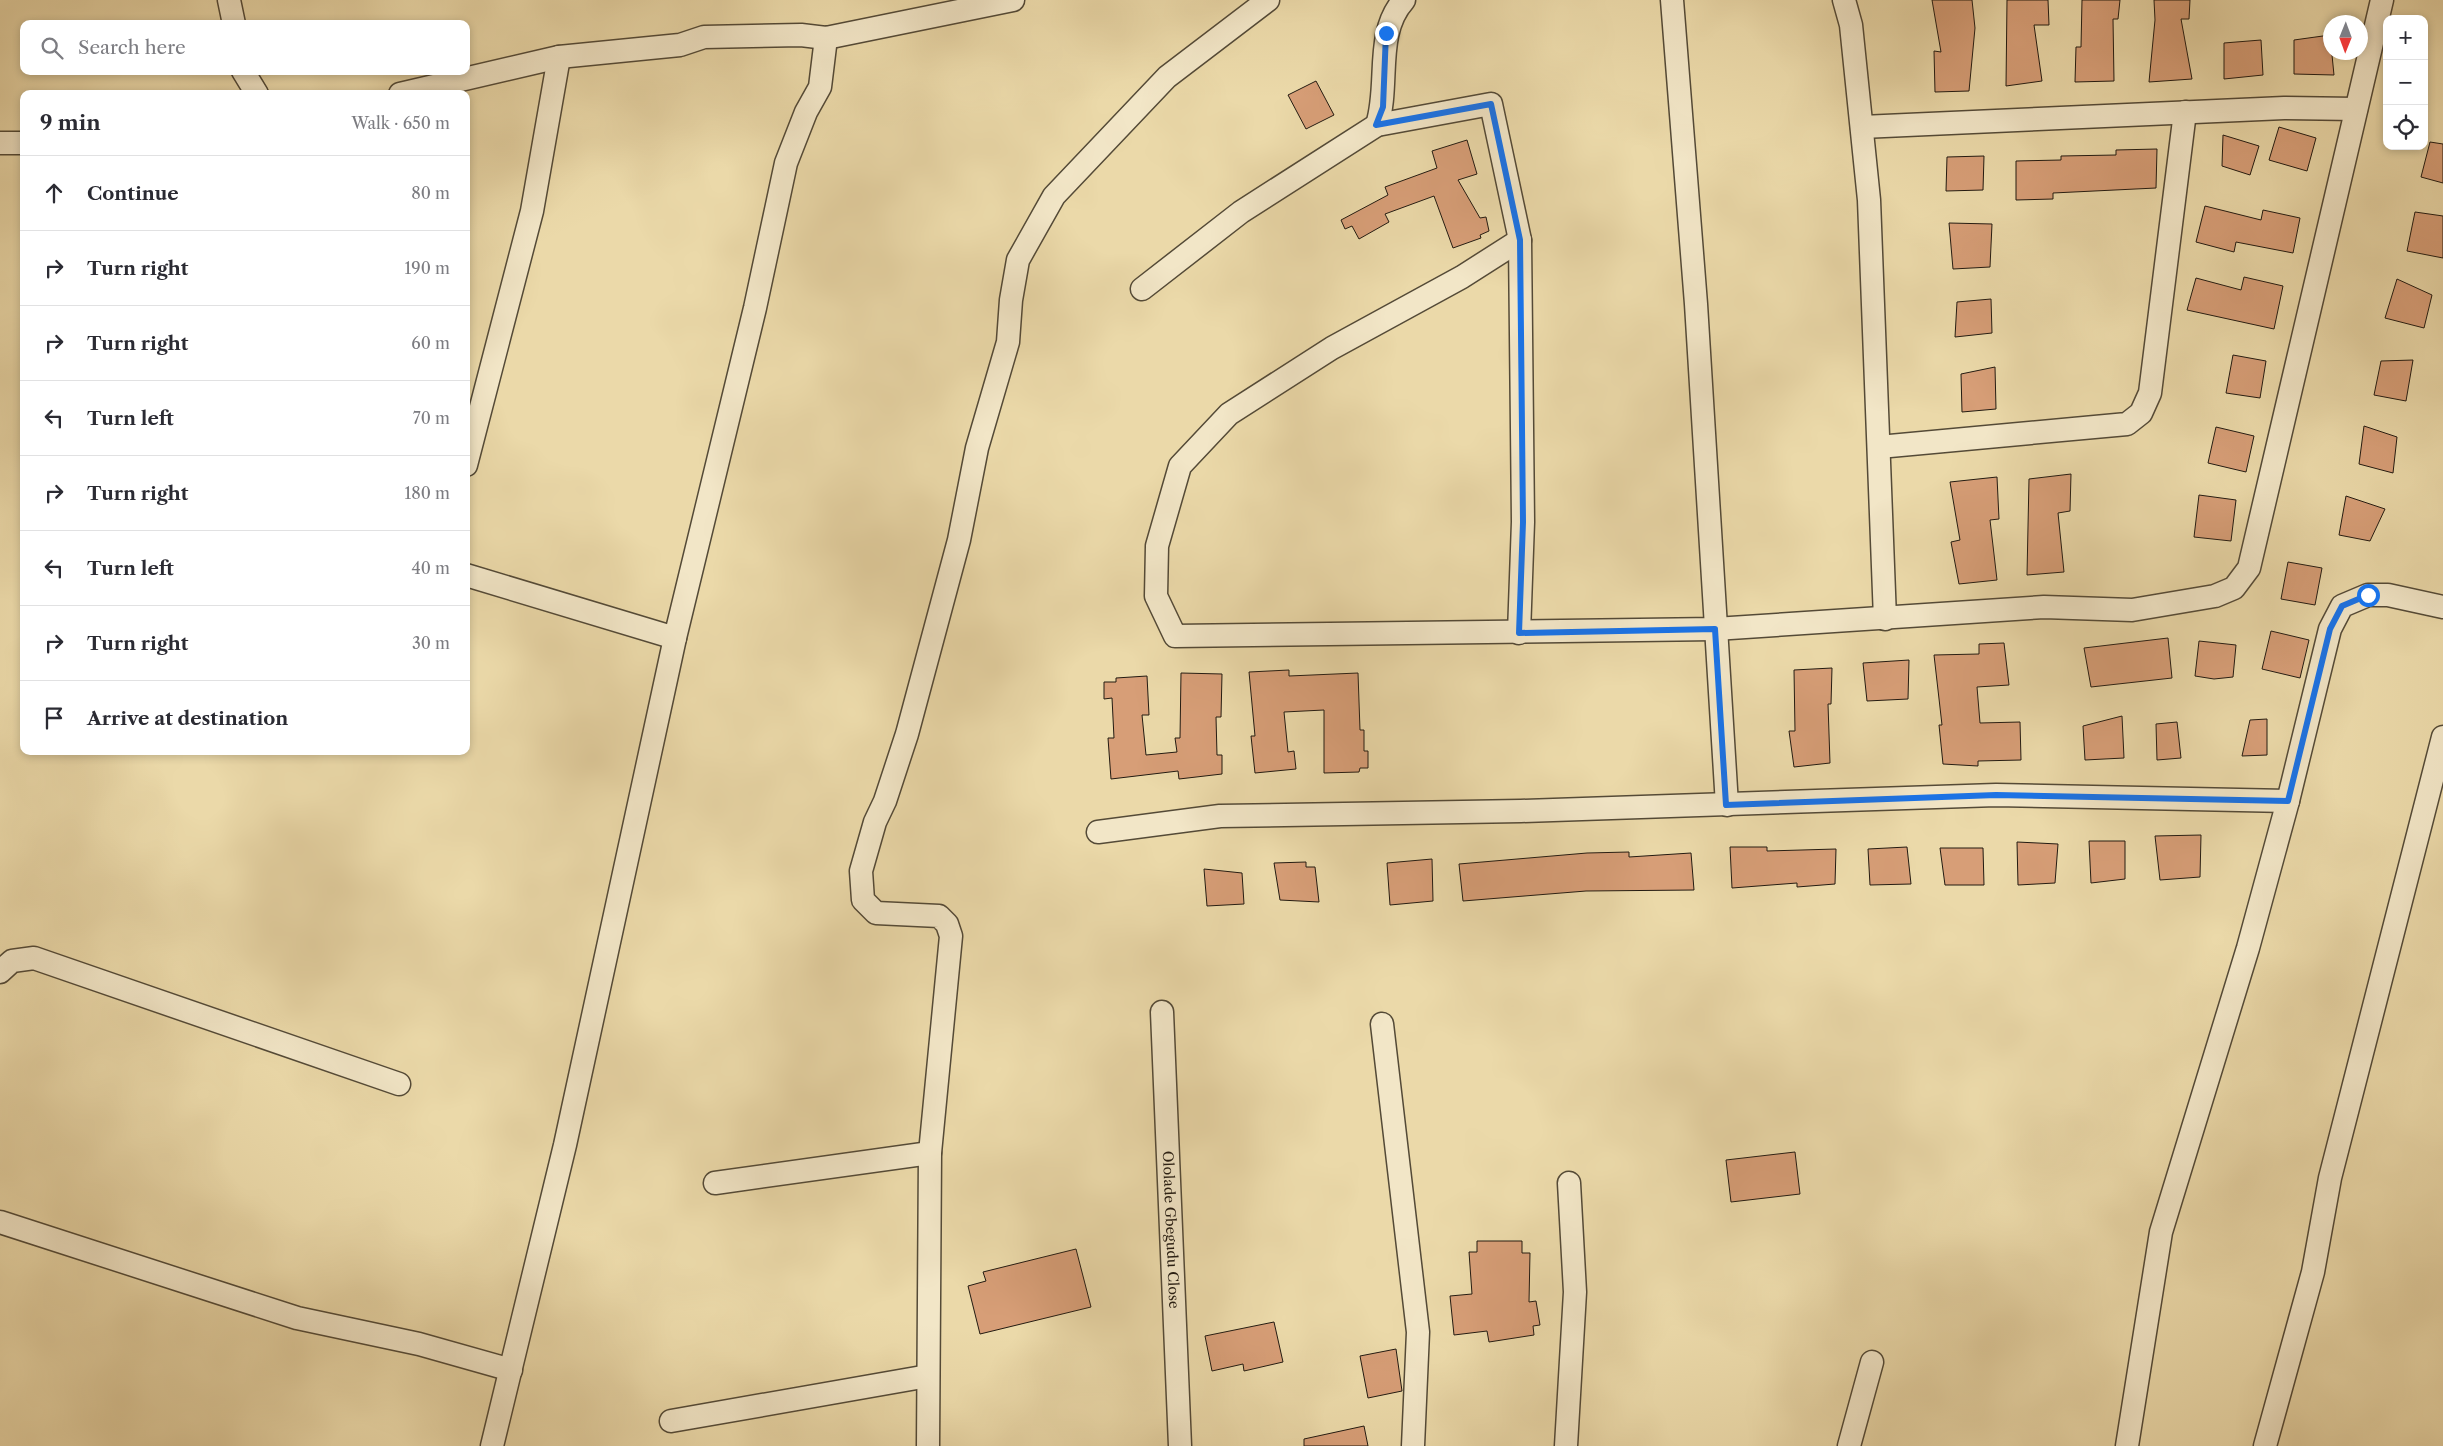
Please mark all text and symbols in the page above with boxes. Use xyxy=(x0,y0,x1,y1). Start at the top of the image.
north arrow xyxy=(2323,15,2368,60)
map controls xyxy=(2383,15,2428,150)
button: + xyxy=(2383,15,2428,60)
search box xyxy=(20,20,470,75)
route end xyxy=(1375,22,1398,45)
icon: search xyxy=(38,34,66,62)
text: Search here xyxy=(78,36,186,59)
button: − xyxy=(2383,60,2428,105)
button: locate xyxy=(2383,105,2428,150)
text: 9 min xyxy=(40,110,101,135)
text: Walk · 650 m xyxy=(351,113,450,133)
icon: ahead xyxy=(40,179,68,207)
text: Continue xyxy=(87,182,179,205)
text: 80 m xyxy=(411,183,450,203)
icon: right xyxy=(40,254,68,282)
text: Turn right xyxy=(87,257,188,280)
text: 190 m xyxy=(405,258,450,278)
icon: right xyxy=(40,329,68,357)
text: Turn right xyxy=(87,332,188,355)
text: 60 m xyxy=(411,333,450,353)
icon: left xyxy=(40,404,68,432)
text: Turn left xyxy=(87,407,174,430)
text: 70 m xyxy=(413,408,450,428)
icon: right xyxy=(40,479,68,507)
text: Turn right xyxy=(87,482,188,505)
text: 180 m xyxy=(404,483,450,503)
icon: left xyxy=(40,554,68,582)
text: Turn left xyxy=(87,557,174,580)
text: 40 m xyxy=(411,558,450,578)
route start xyxy=(2357,584,2380,607)
icon: right xyxy=(40,629,68,657)
text: Turn right xyxy=(87,632,188,655)
text: 30 m xyxy=(412,633,450,653)
icon: arrive xyxy=(40,704,68,732)
text: Arrive at destination xyxy=(87,707,288,730)
street label: Ololade Gbegudu Close xyxy=(1159,1151,1183,1309)

